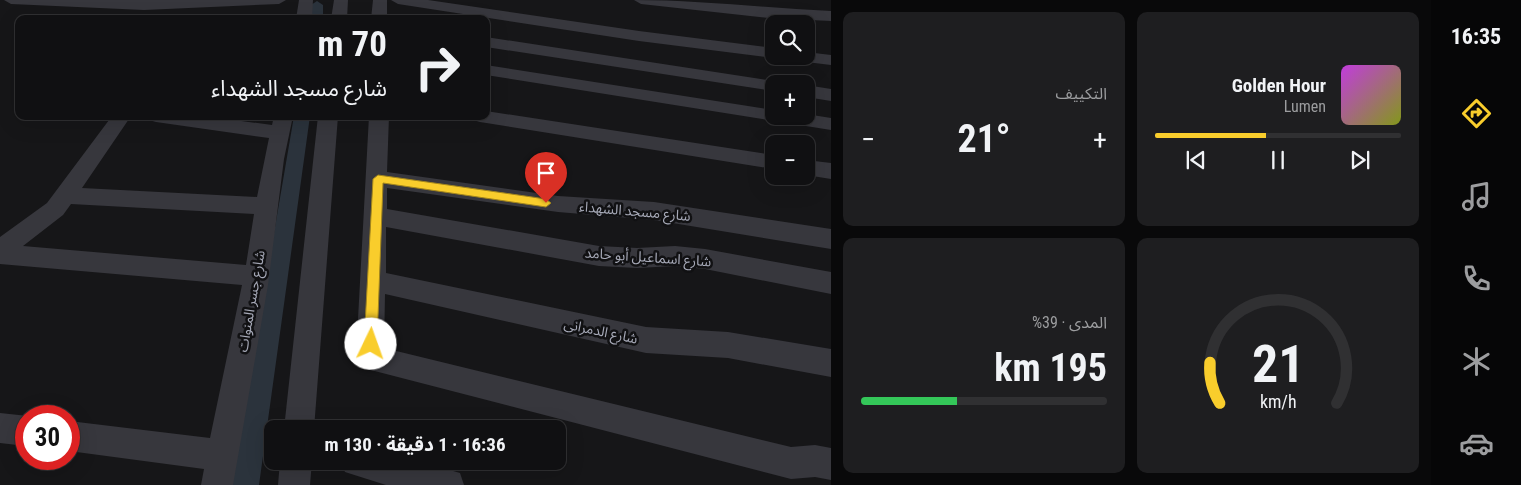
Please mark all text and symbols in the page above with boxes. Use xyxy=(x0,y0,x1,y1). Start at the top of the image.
map controls xyxy=(765,15,815,185)
button: search xyxy=(765,15,815,65)
text: 70 m xyxy=(318,24,387,65)
text: 16:35 xyxy=(1451,24,1501,49)
icon: right xyxy=(405,35,470,100)
text: Golden Hour xyxy=(1232,74,1326,97)
button: + xyxy=(765,75,815,125)
text: شارع مسجد الشهداء xyxy=(211,76,387,101)
text: التكييف xyxy=(1055,84,1107,103)
icon: directions xyxy=(1459,96,1494,131)
text: Lumen xyxy=(1284,97,1326,116)
text: 21° xyxy=(957,117,1011,161)
text: − xyxy=(861,123,875,156)
text: + xyxy=(1093,123,1107,156)
button: − xyxy=(765,135,815,185)
icon: previous xyxy=(1182,146,1210,174)
icon: pause xyxy=(1264,146,1292,174)
icon: next xyxy=(1346,146,1374,174)
pin xyxy=(525,152,567,203)
icon: arrive xyxy=(532,159,560,187)
icon: music xyxy=(1459,179,1494,214)
street label: شارع مسجد الشهداء xyxy=(578,198,691,227)
street label: شارع اسماعيل أبو حامد xyxy=(584,244,712,272)
street label: شارع جسر المنوات xyxy=(234,249,271,354)
icon: phone xyxy=(1459,261,1494,296)
text: المدى · 39% xyxy=(1032,313,1107,332)
street label: شارع الدمرانى xyxy=(562,315,639,350)
position arrow xyxy=(344,317,396,369)
text: 21 xyxy=(1252,334,1304,395)
icon: climate xyxy=(1459,344,1494,379)
text: 195 km xyxy=(994,346,1107,390)
text: km/h xyxy=(1260,391,1296,412)
speed limit sign: 30 xyxy=(15,405,80,470)
icon: car xyxy=(1459,426,1494,461)
text: 16:36 · 1 دقيقة · 130 m xyxy=(324,433,506,456)

